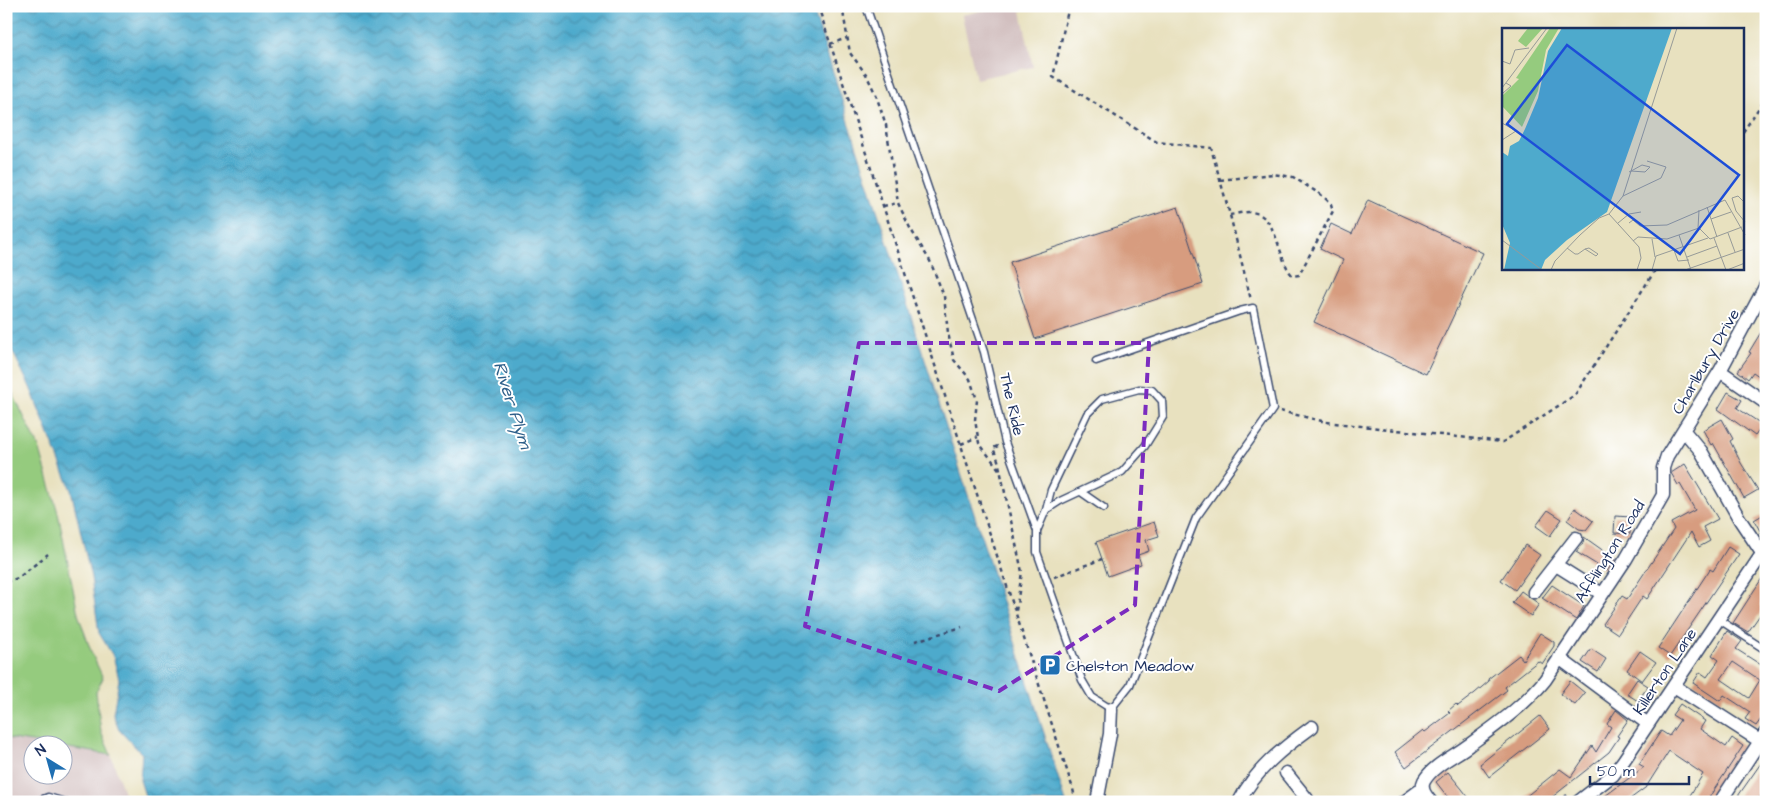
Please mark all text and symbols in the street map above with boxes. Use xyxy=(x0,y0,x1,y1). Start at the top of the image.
inset map xyxy=(1502,28,1744,270)
street label: Charlbury Drive xyxy=(1667,304,1746,419)
water label: River Plym xyxy=(486,359,539,454)
street label: The Ride xyxy=(994,371,1030,438)
street label: Afflington Road xyxy=(1570,496,1651,608)
street label: Killerton Lane xyxy=(1628,624,1702,719)
parking icon: Chelston Meadow xyxy=(1038,653,1062,677)
place label: Chelston Meadow xyxy=(1066,655,1195,677)
north arrow xyxy=(22,736,72,786)
text: N xyxy=(31,740,50,761)
scale bar xyxy=(1590,753,1688,785)
text: 50 m xyxy=(1597,761,1635,782)

